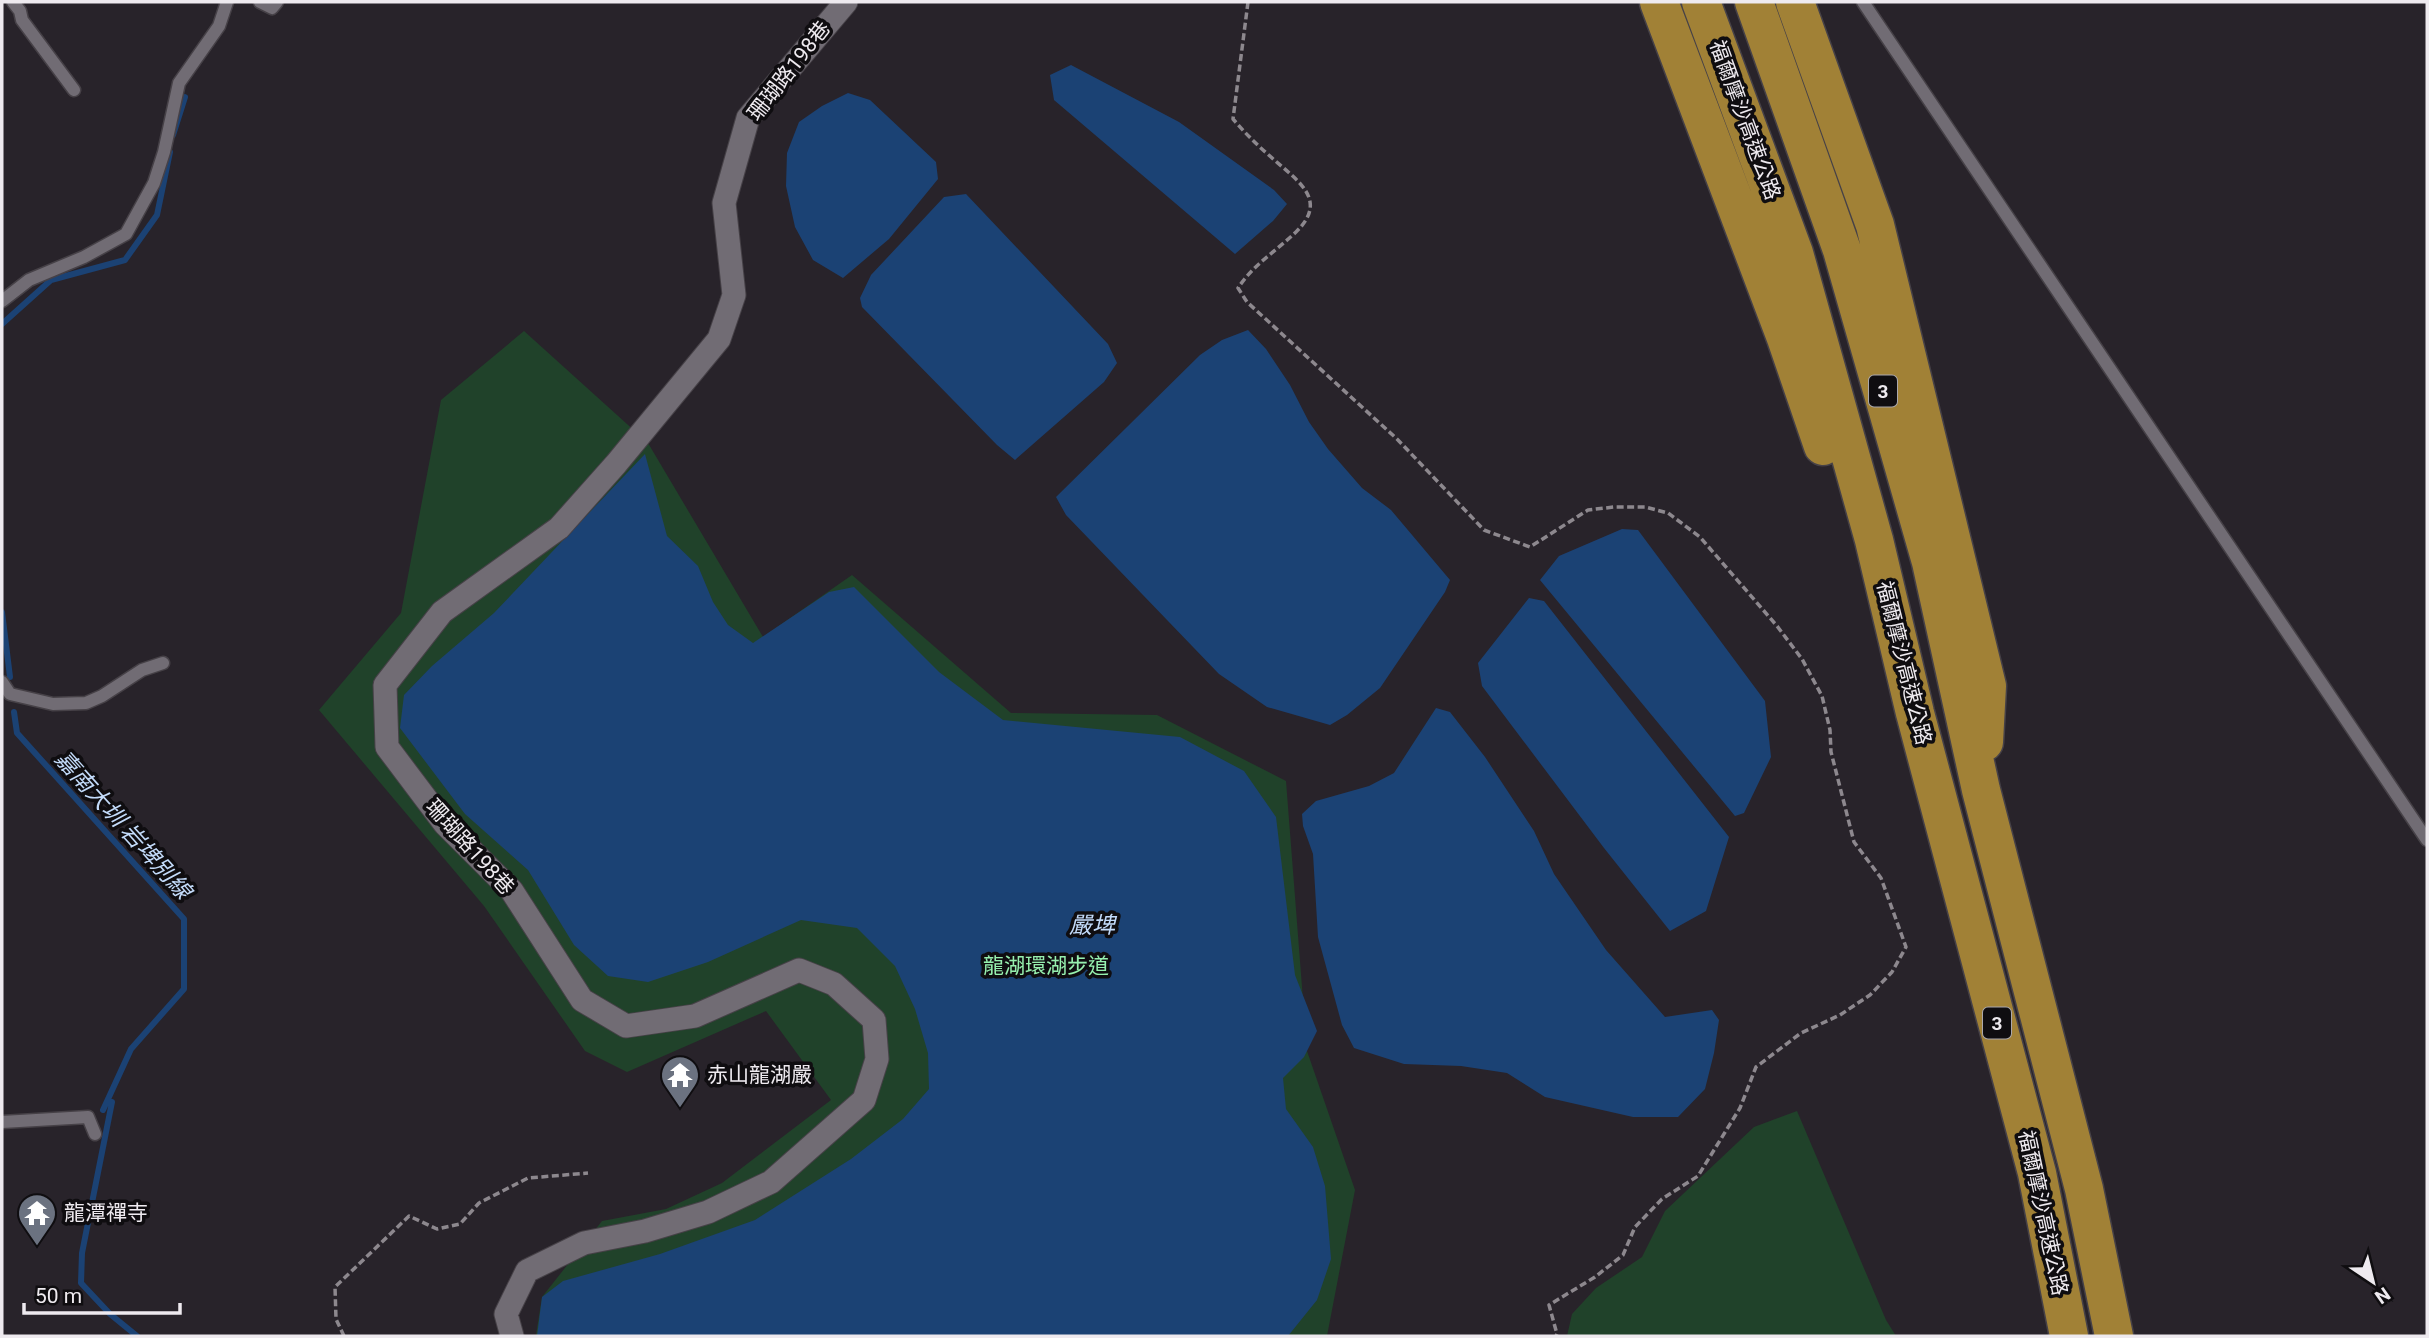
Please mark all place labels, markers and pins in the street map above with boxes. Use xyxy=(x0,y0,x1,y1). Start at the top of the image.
temple icon: 赤山龍湖嚴 xyxy=(659,1054,701,1109)
place label: 赤山龍湖嚴 xyxy=(707,1063,812,1087)
temple icon: 龍潭禪寺 xyxy=(16,1192,58,1247)
place label: 龍潭禪寺 xyxy=(64,1201,148,1225)

